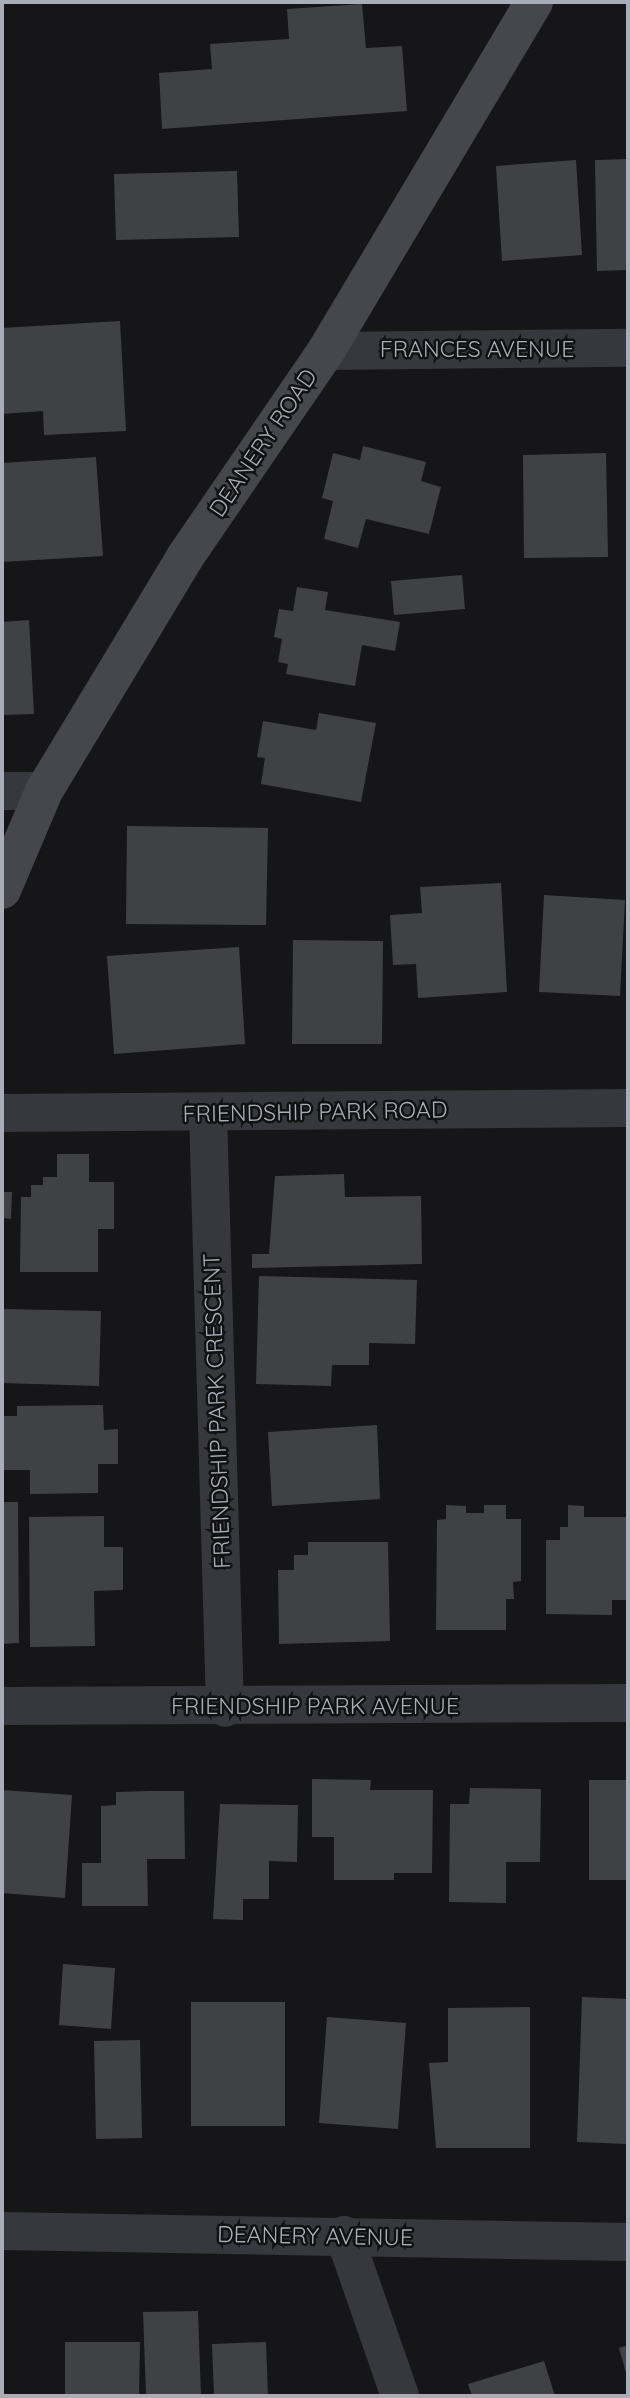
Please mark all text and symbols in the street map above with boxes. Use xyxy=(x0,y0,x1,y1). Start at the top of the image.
street label: FRANCES AVENUE xyxy=(380,335,574,363)
street label: DEANERY ROAD xyxy=(203,364,323,522)
street label: FRIENDSHIP PARK ROAD xyxy=(182,1096,448,1128)
street label: FRIENDSHIP PARK CRESCENT xyxy=(198,1253,236,1569)
street label: FRIENDSHIP PARK AVENUE xyxy=(171,1692,459,1720)
street label: DEANERY AVENUE xyxy=(217,2220,413,2252)

